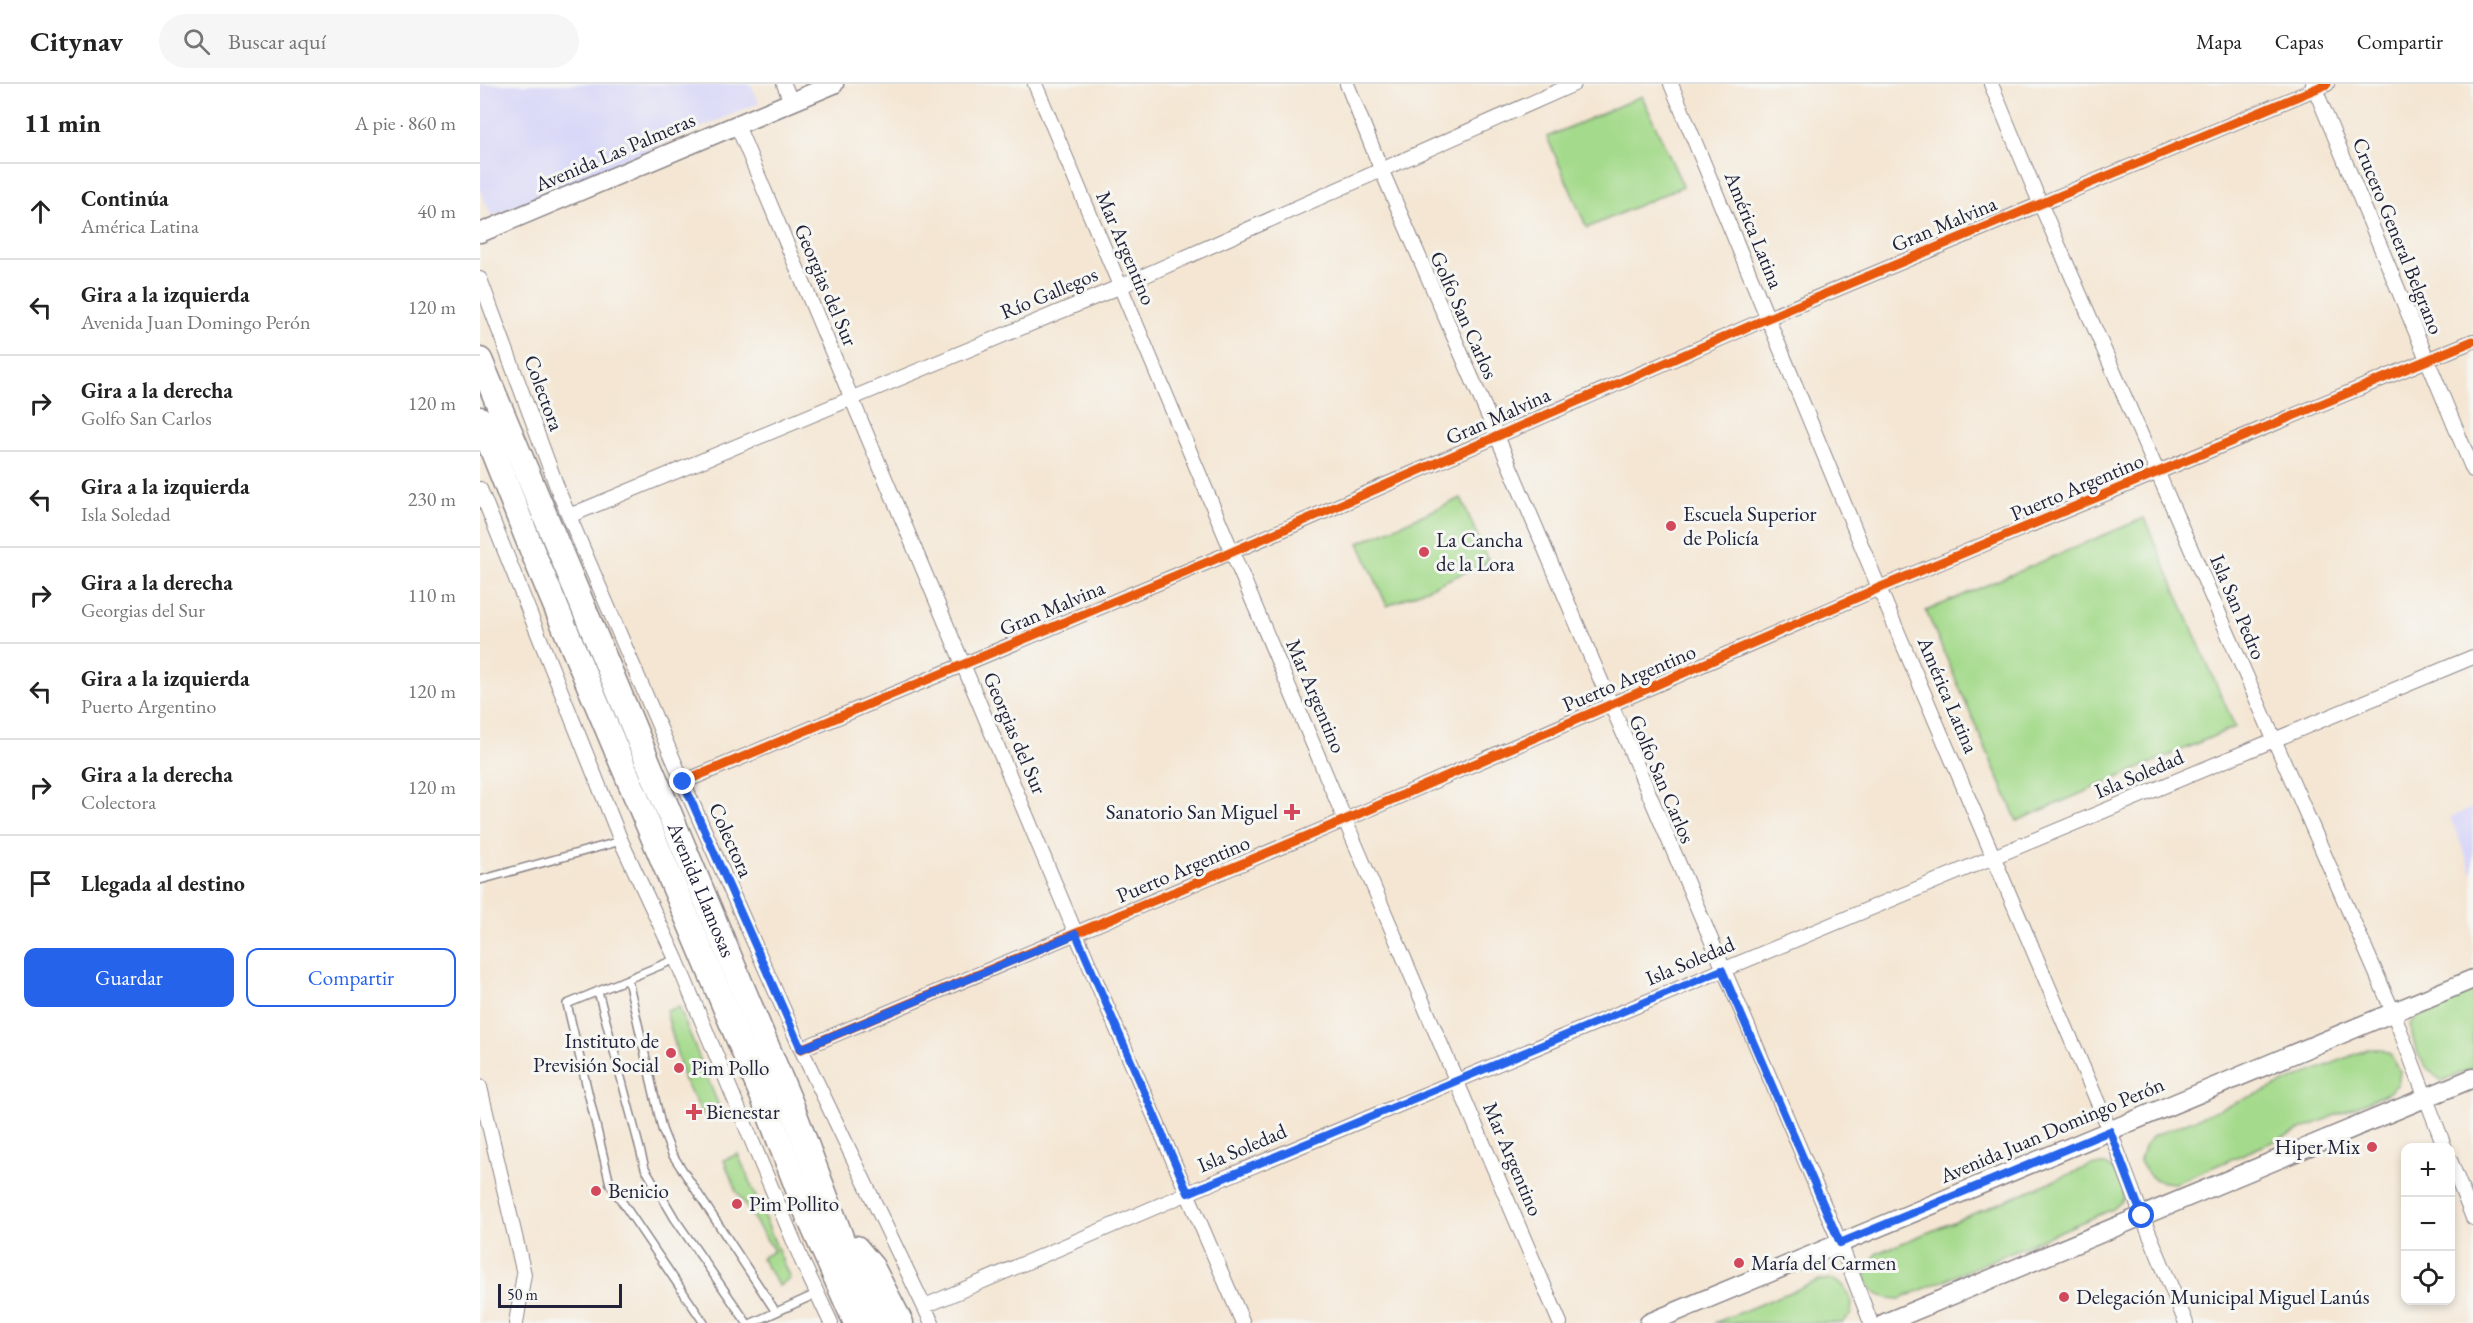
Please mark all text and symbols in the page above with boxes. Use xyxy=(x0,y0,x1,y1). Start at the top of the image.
search box xyxy=(159,14,579,68)
text: Citynav xyxy=(30,23,123,59)
icon: search xyxy=(180,25,213,58)
text: Buscar aquí xyxy=(228,27,326,56)
text: Mapa xyxy=(2196,28,2242,55)
text: Capas xyxy=(2275,28,2324,55)
text: Compartir xyxy=(2357,28,2443,55)
street label: Avenida Las Palmeras xyxy=(530,105,699,198)
text: 11 min xyxy=(24,106,101,140)
text: A pie · 860 m xyxy=(355,110,456,136)
street label: Crucero General Belgrano xyxy=(2347,133,2450,338)
street label: América Latina xyxy=(1718,166,1790,293)
text: Continúa xyxy=(81,184,169,213)
street label: Mar Argentino xyxy=(1090,187,1163,309)
street label: Gran Malvina xyxy=(1887,189,2001,258)
icon: ahead xyxy=(24,195,57,228)
text: 40 m xyxy=(417,198,456,224)
text: América Latina xyxy=(81,213,199,239)
street label: Georgias del Sur xyxy=(789,220,864,350)
street label: Golfo San Carlos xyxy=(1424,247,1505,383)
street label: Río Gallegos xyxy=(996,260,1102,325)
text: Gira a la izquierda xyxy=(81,280,250,309)
icon: left xyxy=(24,291,57,324)
text: 120 m xyxy=(408,294,456,320)
text: Avenida Juan Domingo Perón xyxy=(81,309,311,335)
street label: Colectora xyxy=(518,351,571,435)
text: Gira a la derecha xyxy=(81,376,233,405)
street label: Gran Malvina xyxy=(1441,380,1555,451)
icon: right xyxy=(24,387,57,420)
text: 120 m xyxy=(408,390,456,416)
text: Golfo San Carlos xyxy=(81,405,212,431)
street label: Puerto Argentino xyxy=(2006,446,2148,527)
text: Gira a la izquierda xyxy=(81,472,250,501)
icon: left xyxy=(24,483,57,516)
text: 230 m xyxy=(408,486,456,512)
place label: Escuela Superior de Policía xyxy=(1683,500,1817,551)
text: Isla Soledad xyxy=(81,501,171,527)
marker: Escuela Superior de Policía xyxy=(1664,519,1678,533)
place label: La Cancha de la Lora xyxy=(1436,526,1524,577)
marker: La Cancha de la Lora xyxy=(1417,545,1431,559)
street label: Isla San Pedro xyxy=(2204,550,2273,663)
text: Gira a la derecha xyxy=(81,568,233,597)
street label: Gran Malvina xyxy=(995,573,1109,642)
icon: right xyxy=(24,579,57,612)
text: 110 m xyxy=(408,582,456,608)
text: Georgias del Sur xyxy=(81,597,205,623)
street label: América Latina xyxy=(1911,632,1985,758)
street label: Mar Argentino xyxy=(1280,635,1353,757)
street label: Puerto Argentino xyxy=(1558,637,1700,718)
text: Gira a la izquierda xyxy=(81,664,250,693)
street label: Georgias del Sur xyxy=(978,668,1053,798)
icon: left xyxy=(24,675,57,708)
text: 120 m xyxy=(408,678,456,704)
text: Puerto Argentino xyxy=(81,693,216,719)
street label: Golfo San Carlos xyxy=(1623,710,1702,847)
street label: Isla Soledad xyxy=(2090,743,2188,804)
text: Gira a la derecha xyxy=(81,760,233,789)
route end xyxy=(669,768,695,794)
icon: right xyxy=(24,771,57,804)
text: 120 m xyxy=(408,774,456,800)
text: Colectora xyxy=(81,789,156,815)
street label: Colectora xyxy=(703,798,760,882)
place label: Sanatorio San Miguel xyxy=(1106,798,1278,825)
marker: Sanatorio San Miguel xyxy=(1283,803,1301,821)
street label: Avenida Llamosas xyxy=(661,817,742,961)
street label: Puerto Argentino xyxy=(1112,828,1254,909)
icon: arrive xyxy=(24,867,57,900)
text: Llegada al destino xyxy=(81,869,245,898)
street label: Isla Soledad xyxy=(1641,930,1739,991)
button: Guardar xyxy=(24,948,234,1007)
button: Compartir xyxy=(246,948,456,1007)
place label: Instituto de Previsión Social xyxy=(533,1027,659,1078)
marker: Instituto de Previsión Social xyxy=(664,1046,678,1060)
place label: Pim Pollo xyxy=(691,1054,769,1081)
marker: Pim Pollo xyxy=(672,1061,686,1075)
street label: Avenida Juan Domingo Perón xyxy=(1935,1070,2168,1189)
place label: Bienestar xyxy=(706,1098,780,1125)
street label: Mar Argentino xyxy=(1477,1098,1550,1220)
marker: Bienestar xyxy=(687,1105,701,1119)
street label: Isla Soledad xyxy=(1193,1117,1291,1178)
place label: Hiper Mix xyxy=(2274,1133,2360,1160)
marker: Hiper Mix xyxy=(2365,1140,2379,1154)
map controls xyxy=(2401,1143,2455,1305)
button: + xyxy=(2401,1143,2455,1197)
place label: Benicio xyxy=(608,1177,669,1204)
marker: Benicio xyxy=(589,1184,603,1198)
place label: Pim Pollito xyxy=(749,1190,839,1217)
marker: Pim Pollito xyxy=(730,1197,744,1211)
button: − xyxy=(2401,1197,2455,1251)
route start xyxy=(2128,1202,2154,1228)
place label: María del Carmen xyxy=(1751,1249,1897,1276)
button: locate xyxy=(2401,1251,2455,1305)
marker: María del Carmen xyxy=(1732,1256,1746,1270)
scale bar xyxy=(498,1281,622,1308)
place label: Delegación Municipal Miguel Lanús xyxy=(2076,1283,2370,1310)
text: 50 m xyxy=(507,1284,538,1305)
marker: Delegación Municipal Miguel Lanús xyxy=(2057,1290,2071,1304)

